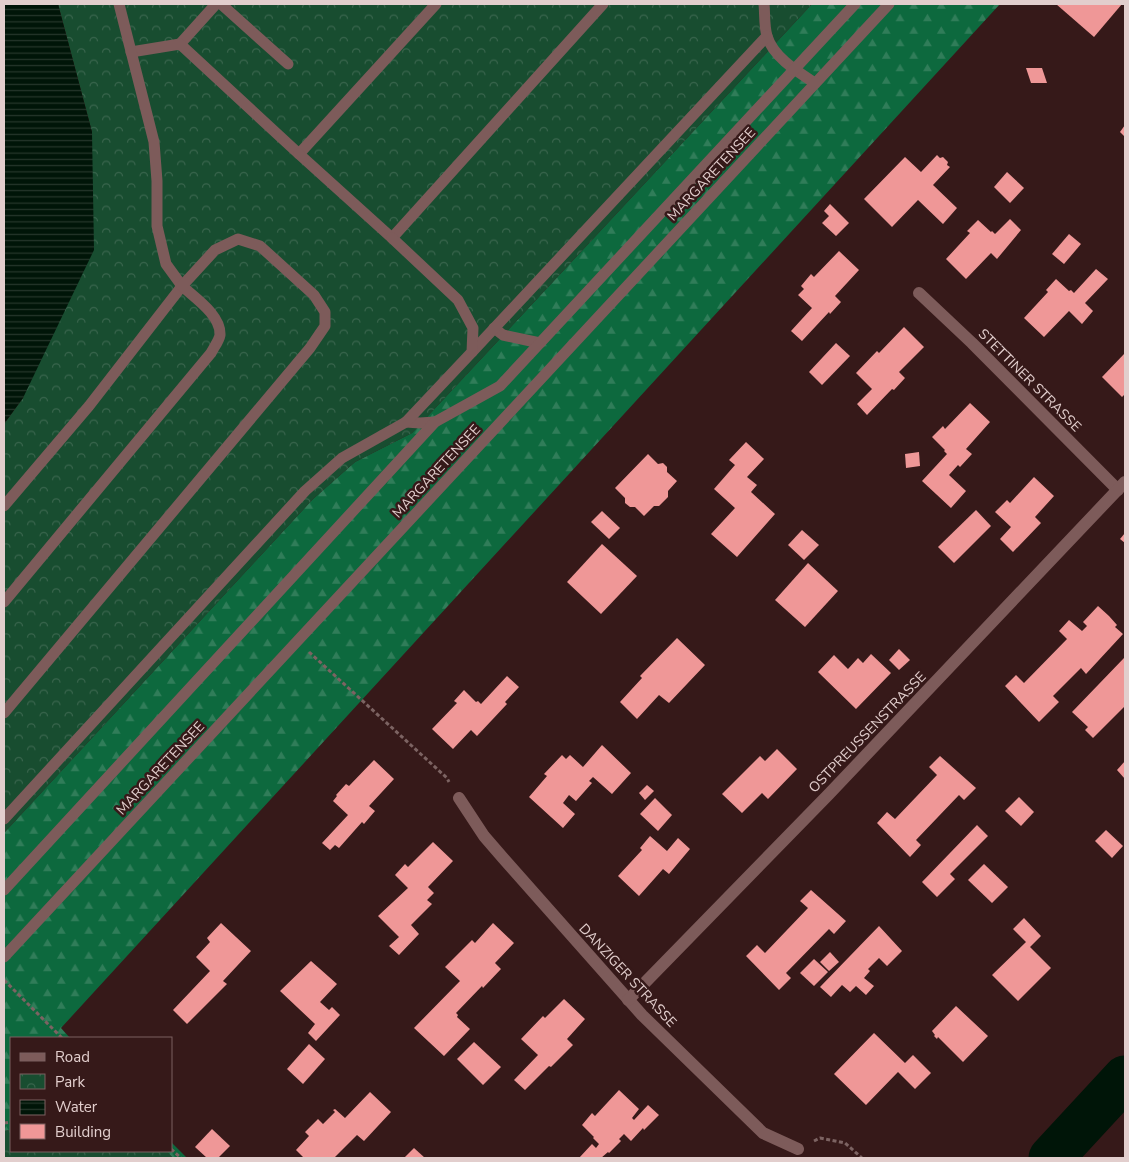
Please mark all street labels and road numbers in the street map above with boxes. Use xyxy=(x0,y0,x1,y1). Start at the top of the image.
street label: MARGARETENSEE xyxy=(663,124,760,225)
street label: STETTINER STRASSE xyxy=(974,325,1085,436)
street label: MARGARETENSEE xyxy=(388,421,485,522)
street label: OSTPREUSSENSTRASSE xyxy=(804,668,930,797)
street label: MARGARETENSEE xyxy=(112,718,209,819)
street label: DANZIGER STRASSE xyxy=(575,919,681,1031)

